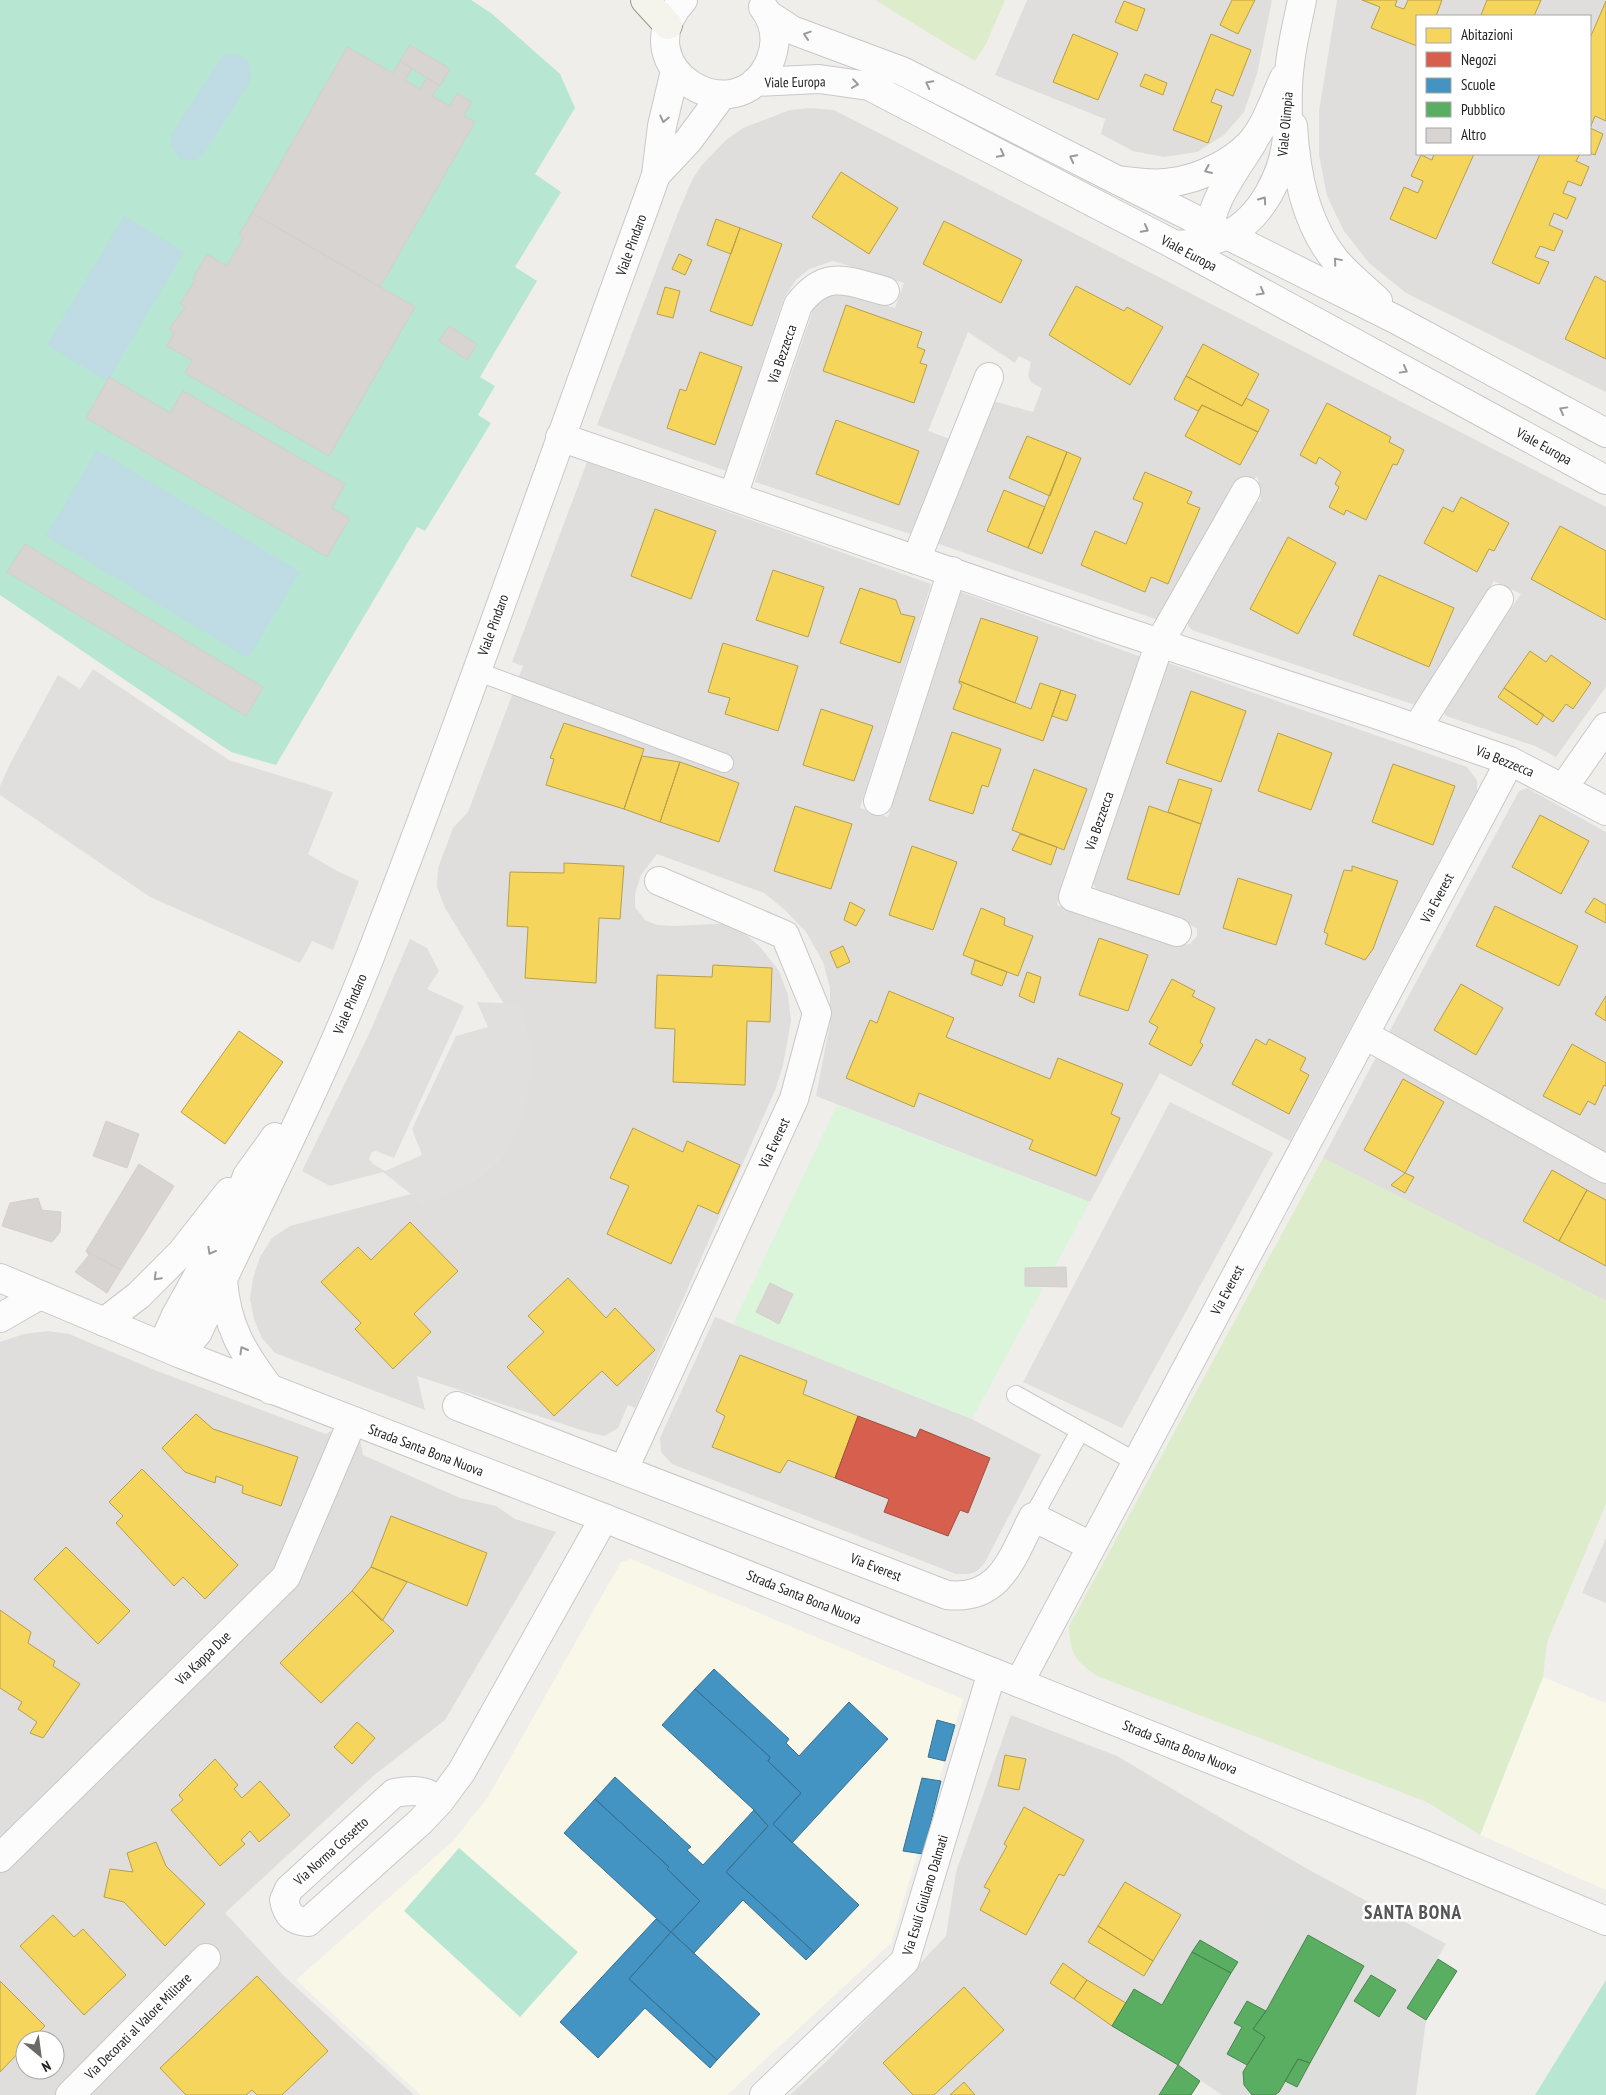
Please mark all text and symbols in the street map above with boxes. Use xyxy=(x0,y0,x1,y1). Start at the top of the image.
legend xyxy=(1416,15,1591,155)
text: Abitazioni xyxy=(1461,25,1513,44)
one-way arrow xyxy=(804,31,812,41)
text: Negozi xyxy=(1461,50,1497,69)
street label: Viale Europa xyxy=(763,72,826,92)
text: Scuole xyxy=(1461,75,1495,94)
one-way arrow xyxy=(852,78,860,89)
one-way arrow xyxy=(925,80,934,90)
street label: Viale Olimpia xyxy=(1273,91,1297,158)
text: Pubblico xyxy=(1461,100,1505,119)
one-way arrow xyxy=(659,114,670,123)
text: Altro xyxy=(1461,125,1486,144)
one-way arrow xyxy=(996,148,1005,158)
one-way arrow xyxy=(1070,154,1079,164)
one-way arrow xyxy=(1204,164,1213,174)
one-way arrow xyxy=(1257,196,1266,206)
street label: Viale Pindaro xyxy=(611,212,650,279)
one-way arrow xyxy=(1140,223,1149,233)
street label: Viale Europa xyxy=(1157,230,1220,275)
one-way arrow xyxy=(1334,257,1343,266)
one-way arrow xyxy=(1256,286,1265,296)
street label: Via Bezzecca xyxy=(763,322,800,387)
one-way arrow xyxy=(1398,364,1407,374)
one-way arrow xyxy=(1559,406,1568,416)
street label: Viale Europa xyxy=(1512,423,1575,469)
street label: Viale Pindaro xyxy=(473,592,512,659)
street label: Via Bezzecca xyxy=(1472,741,1537,781)
street label: Via Bezzecca xyxy=(1080,789,1117,854)
street label: Via Everest xyxy=(1416,870,1458,927)
street label: Viale Pindaro xyxy=(329,971,371,1038)
street label: Via Everest xyxy=(754,1115,794,1172)
one-way arrow xyxy=(207,1246,217,1255)
street label: Via Everest xyxy=(1206,1262,1248,1319)
one-way arrow xyxy=(154,1271,163,1280)
one-way arrow xyxy=(239,1346,249,1355)
street label: Strada Santa Bona Nuova xyxy=(366,1420,486,1480)
street label: Via Everest xyxy=(847,1549,904,1585)
street label: Strada Santa Bona Nuova xyxy=(744,1566,864,1628)
street label: Via Kappa Due xyxy=(171,1627,235,1690)
street label: Strada Santa Bona Nuova xyxy=(1120,1716,1240,1778)
street label: Via Norma Cossetto xyxy=(289,1813,372,1890)
street label: Via Esuli Giuliano Dalmati xyxy=(898,1833,952,1958)
district label: SANTA BONA xyxy=(1364,1900,1462,1924)
street label: Via Decorati al Valore Militare xyxy=(80,1969,195,2084)
north arrow xyxy=(15,2030,65,2080)
text: N xyxy=(39,2057,54,2076)

